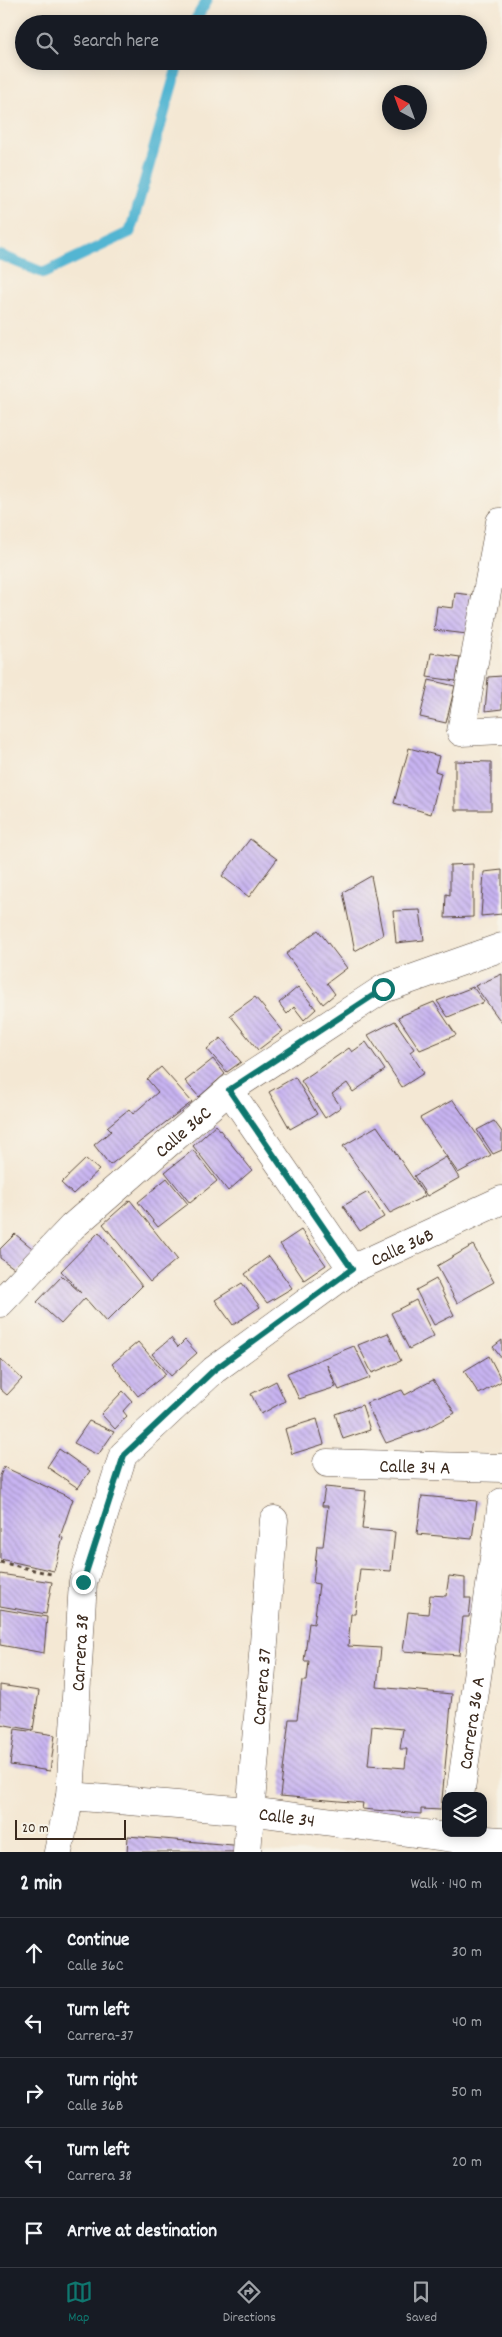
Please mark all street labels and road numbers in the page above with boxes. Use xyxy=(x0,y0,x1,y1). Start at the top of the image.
street label: Calle 36C xyxy=(150,1101,219,1166)
street label: Calle 36B xyxy=(367,1223,439,1276)
street label: Calle 34 A xyxy=(379,1455,451,1484)
street label: Carrera 38 xyxy=(66,1613,98,1692)
street label: Carrera 37 xyxy=(247,1647,281,1726)
street label: Carrera 36 A xyxy=(454,1675,494,1771)
street label: Calle 34 xyxy=(257,1802,316,1837)

